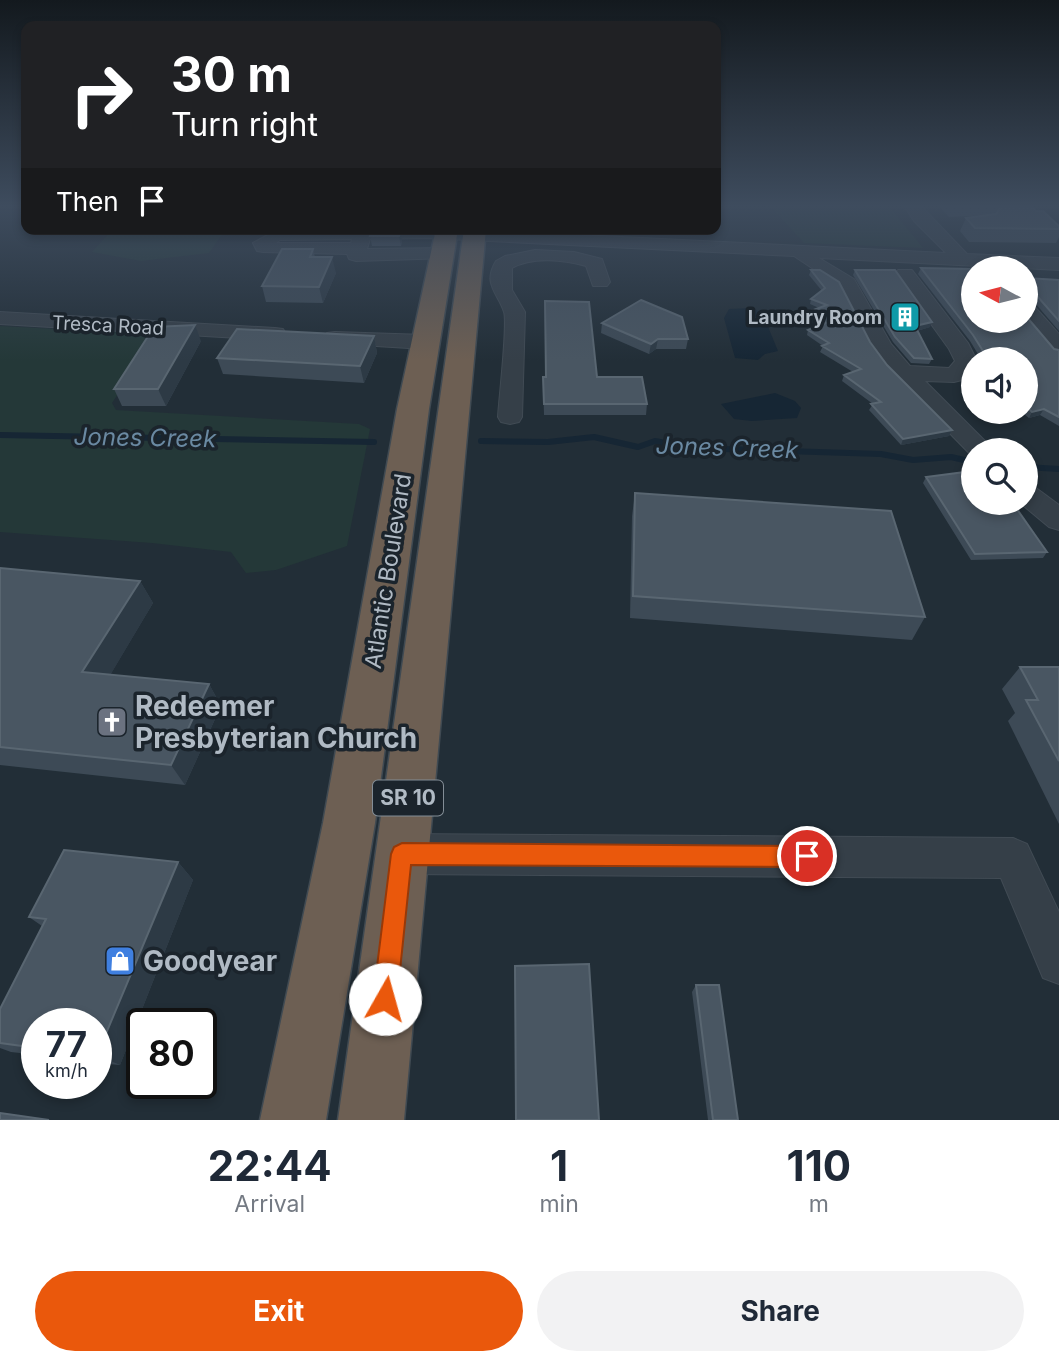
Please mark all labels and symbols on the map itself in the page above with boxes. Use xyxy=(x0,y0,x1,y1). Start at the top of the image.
north arrow xyxy=(961,256,1038,332)
building icon: Laundry Room xyxy=(888,300,922,334)
place label: Laundry Room xyxy=(748,306,882,329)
street label: Tresca Road xyxy=(51,311,165,340)
water label: Jones Creek xyxy=(74,422,217,453)
water label: Jones Creek xyxy=(655,431,800,465)
street label: Atlantic Boulevard xyxy=(359,472,417,670)
place label: Redeemer Presbyterian Church xyxy=(135,689,417,755)
church icon: Redeemer Presbyterian Church xyxy=(95,705,129,739)
road number: SR 10 xyxy=(373,780,443,816)
pin xyxy=(777,826,837,886)
shop icon: Goodyear xyxy=(103,944,137,978)
place label: Goodyear xyxy=(143,944,277,978)
position arrow xyxy=(348,962,422,1036)
speed limit sign: 80 xyxy=(126,1008,217,1099)

